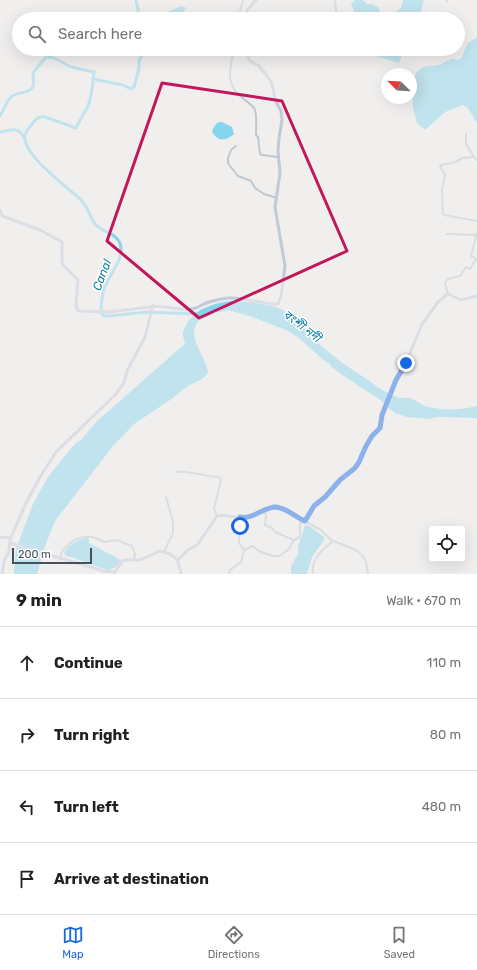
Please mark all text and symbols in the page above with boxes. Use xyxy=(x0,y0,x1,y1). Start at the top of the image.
search box xyxy=(12,12,465,56)
icon: search xyxy=(26,23,48,45)
text: Search here xyxy=(58,25,142,43)
north arrow xyxy=(381,68,417,104)
water label: Canal xyxy=(90,256,115,293)
water label: বংশী নদী xyxy=(280,307,326,347)
route end xyxy=(397,354,415,372)
route start xyxy=(231,517,249,535)
map controls xyxy=(429,526,465,562)
button: locate xyxy=(429,526,465,562)
scale bar xyxy=(12,546,92,565)
text: 200 m xyxy=(18,548,51,561)
text: 9 min xyxy=(16,590,62,610)
text: Walk · 670 m xyxy=(386,593,461,608)
icon: ahead xyxy=(16,652,38,674)
text: Continue xyxy=(54,654,123,672)
text: 110 m xyxy=(427,655,461,670)
icon: right xyxy=(16,724,38,746)
text: Turn right xyxy=(54,726,129,744)
text: 80 m xyxy=(430,727,461,742)
icon: left xyxy=(16,796,38,818)
text: Turn left xyxy=(54,798,119,816)
text: 480 m xyxy=(422,799,461,814)
icon: arrive xyxy=(16,868,38,890)
text: Arrive at destination xyxy=(54,870,209,888)
tab: Map xyxy=(62,924,84,961)
tab: Directions xyxy=(208,924,260,961)
tab: Saved xyxy=(384,924,415,961)

